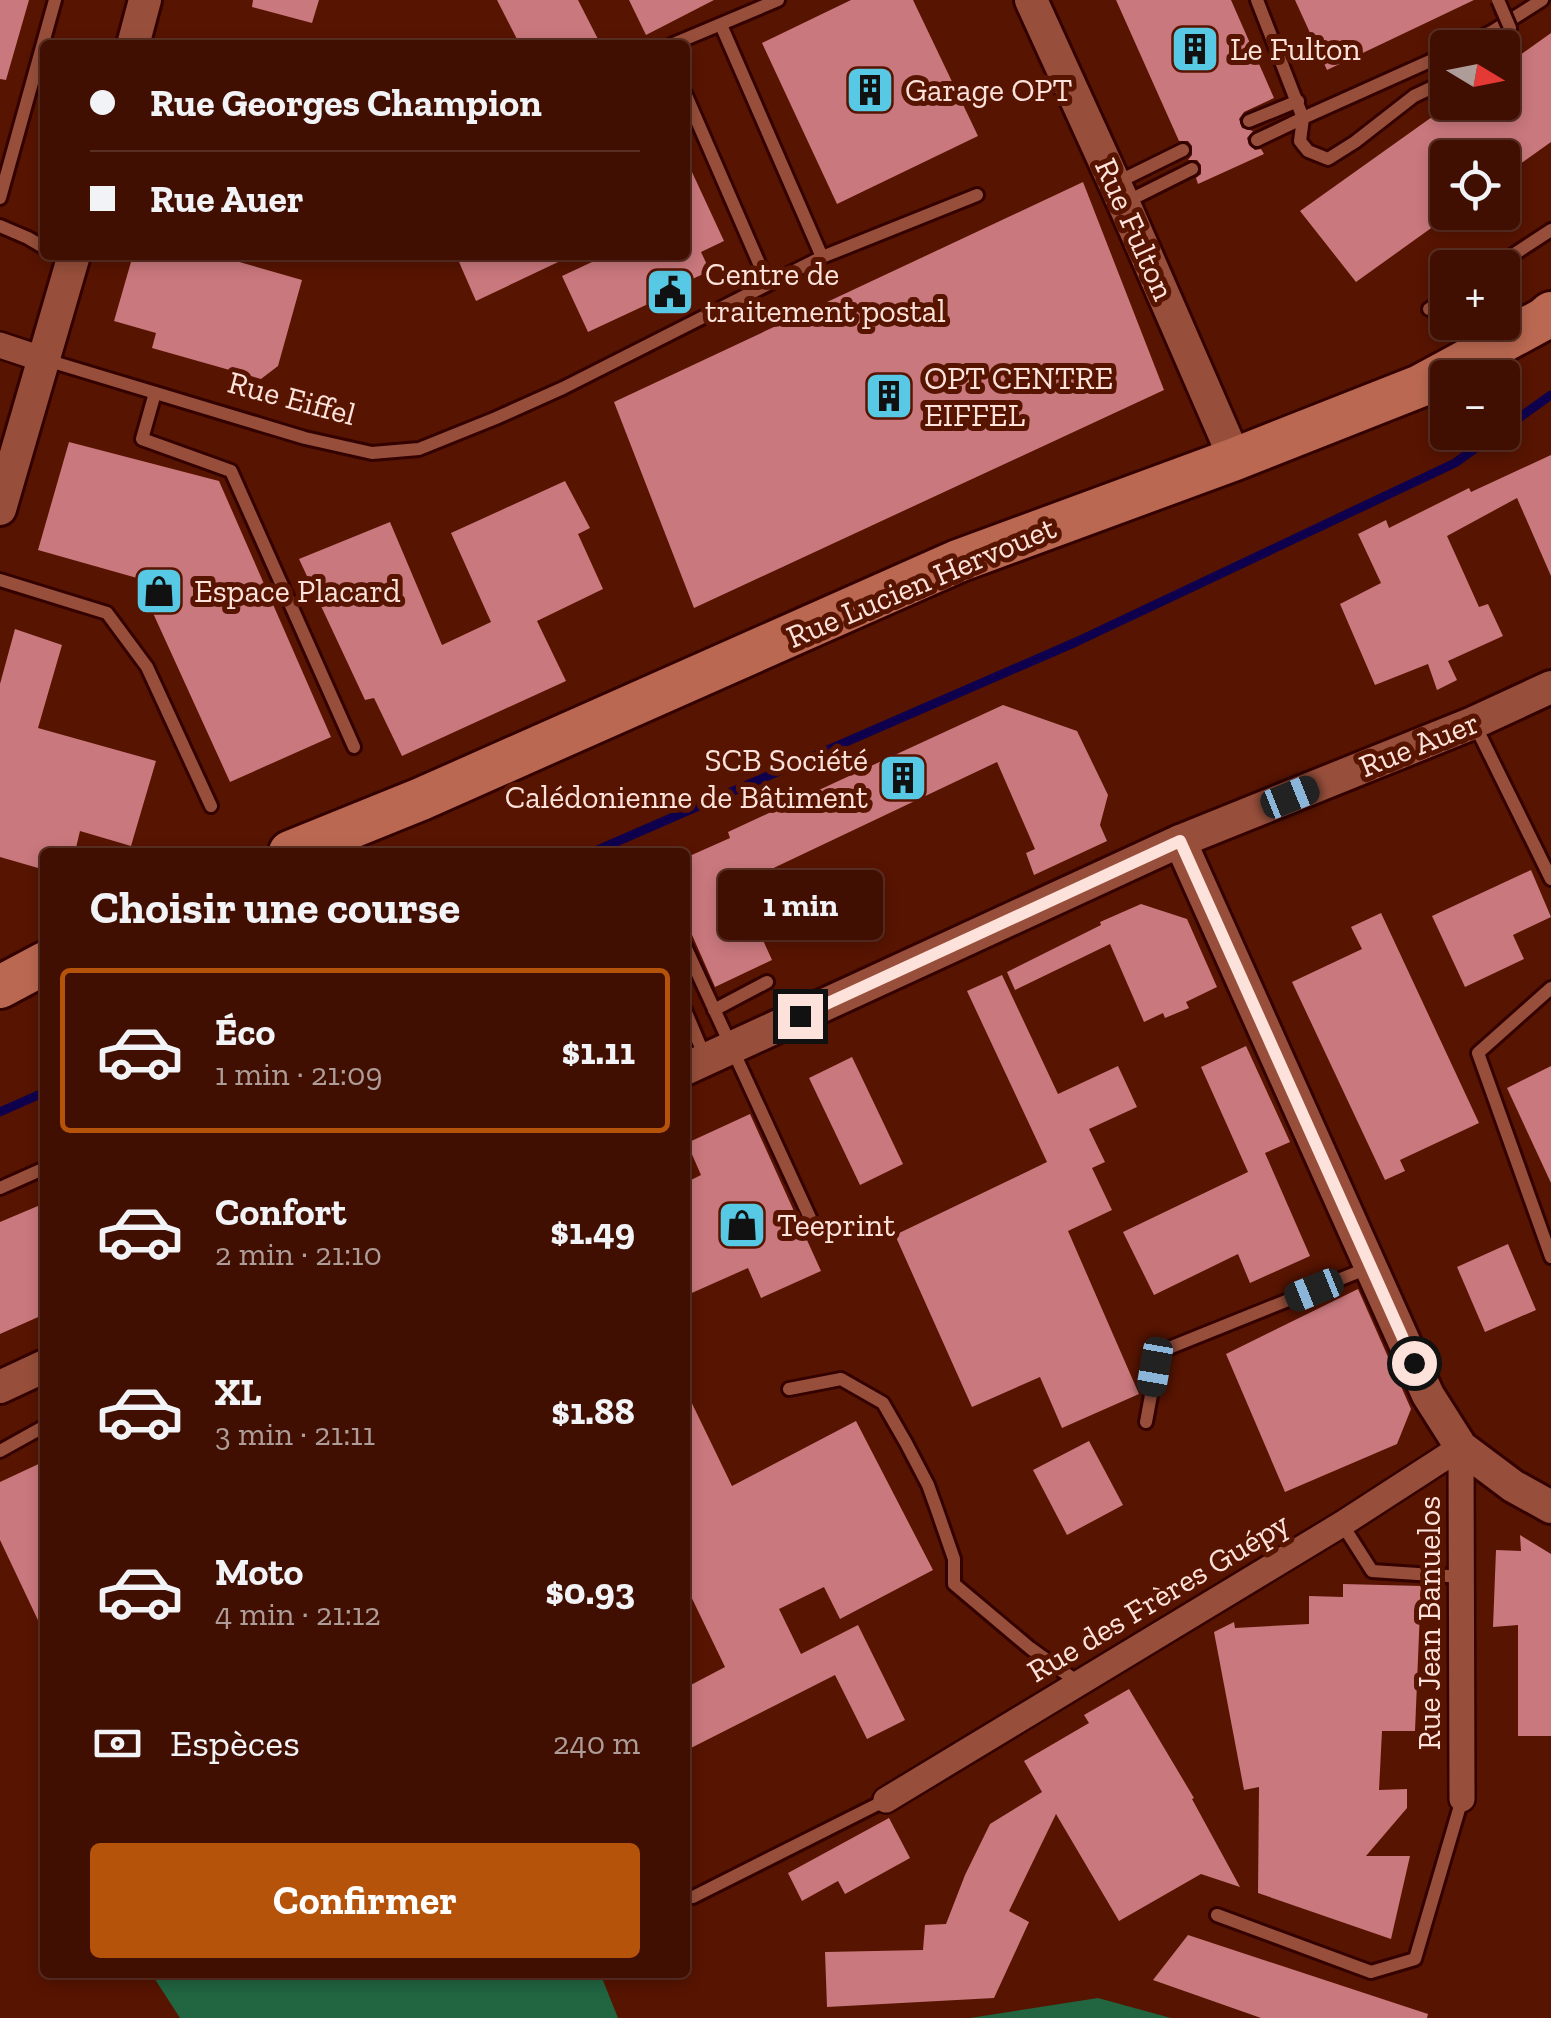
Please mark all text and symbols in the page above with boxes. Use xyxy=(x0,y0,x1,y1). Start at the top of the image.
building icon: Le Fulton xyxy=(1169,23,1221,75)
place label: Le Fulton xyxy=(1230,30,1361,68)
north arrow xyxy=(1430,30,1520,120)
map controls xyxy=(1430,30,1520,450)
building icon: Garage OPT xyxy=(844,64,896,116)
place label: Garage OPT xyxy=(905,71,1073,109)
text: Rue Georges Champion xyxy=(150,80,542,126)
button: locate xyxy=(1430,140,1520,230)
street label: Rue Fulton xyxy=(1087,152,1183,306)
text: Rue Auer xyxy=(150,176,304,222)
button: + xyxy=(1430,250,1520,340)
place label: Centre de traitement postal xyxy=(705,255,946,330)
public building icon: Centre de traitement postal xyxy=(644,266,696,318)
place label: OPT CENTRE EIFFEL xyxy=(924,359,1113,434)
button: − xyxy=(1430,360,1520,450)
street label: Rue Eiffel xyxy=(224,363,360,433)
building icon: OPT CENTRE EIFFEL xyxy=(863,370,915,422)
street label: Rue Lucien Hervouet xyxy=(781,508,1061,656)
shop icon: Espace Placard xyxy=(133,565,185,617)
place label: Espace Placard xyxy=(194,572,401,610)
street label: Rue Auer xyxy=(1354,703,1484,785)
place label: SCB Société Calédonienne de Bâtiment xyxy=(505,741,868,816)
building icon: SCB Société Calédonienne de Bâtiment xyxy=(877,752,929,804)
car xyxy=(1257,772,1323,822)
callout: 1 min xyxy=(718,871,882,941)
text: Choisir une course xyxy=(90,881,460,935)
text: 1 min xyxy=(763,886,838,924)
route end xyxy=(778,994,823,1039)
icon: car xyxy=(95,1006,185,1096)
text: Éco xyxy=(215,1009,275,1055)
text: $1.11 xyxy=(562,1028,635,1074)
text: 1 min · 21:09 xyxy=(215,1055,382,1093)
icon: car xyxy=(95,1186,185,1276)
text: Confort xyxy=(215,1189,346,1235)
shop icon: Teeprint xyxy=(716,1199,768,1251)
place label: Teeprint xyxy=(777,1206,895,1244)
text: $1.49 xyxy=(550,1208,635,1254)
text: 2 min · 21:10 xyxy=(215,1235,382,1273)
car xyxy=(1281,1265,1347,1315)
car xyxy=(1135,1335,1175,1399)
route start xyxy=(1392,1341,1437,1386)
icon: car xyxy=(95,1366,185,1456)
text: XL xyxy=(215,1369,262,1415)
text: $1.88 xyxy=(551,1388,635,1434)
text: 3 min · 21:11 xyxy=(215,1415,375,1453)
street label: Rue Jean Banuelos xyxy=(1410,1496,1448,1750)
street label: Rue des Frères Guépy xyxy=(1020,1504,1296,1690)
icon: car xyxy=(95,1546,185,1636)
text: Moto xyxy=(215,1549,303,1595)
text: $0.93 xyxy=(545,1568,635,1614)
text: 4 min · 21:12 xyxy=(215,1595,381,1633)
icon: cash xyxy=(90,1716,145,1771)
text: Espèces xyxy=(170,1720,300,1766)
text: 240 m xyxy=(553,1724,640,1762)
button: Confirmer xyxy=(90,1843,640,1958)

